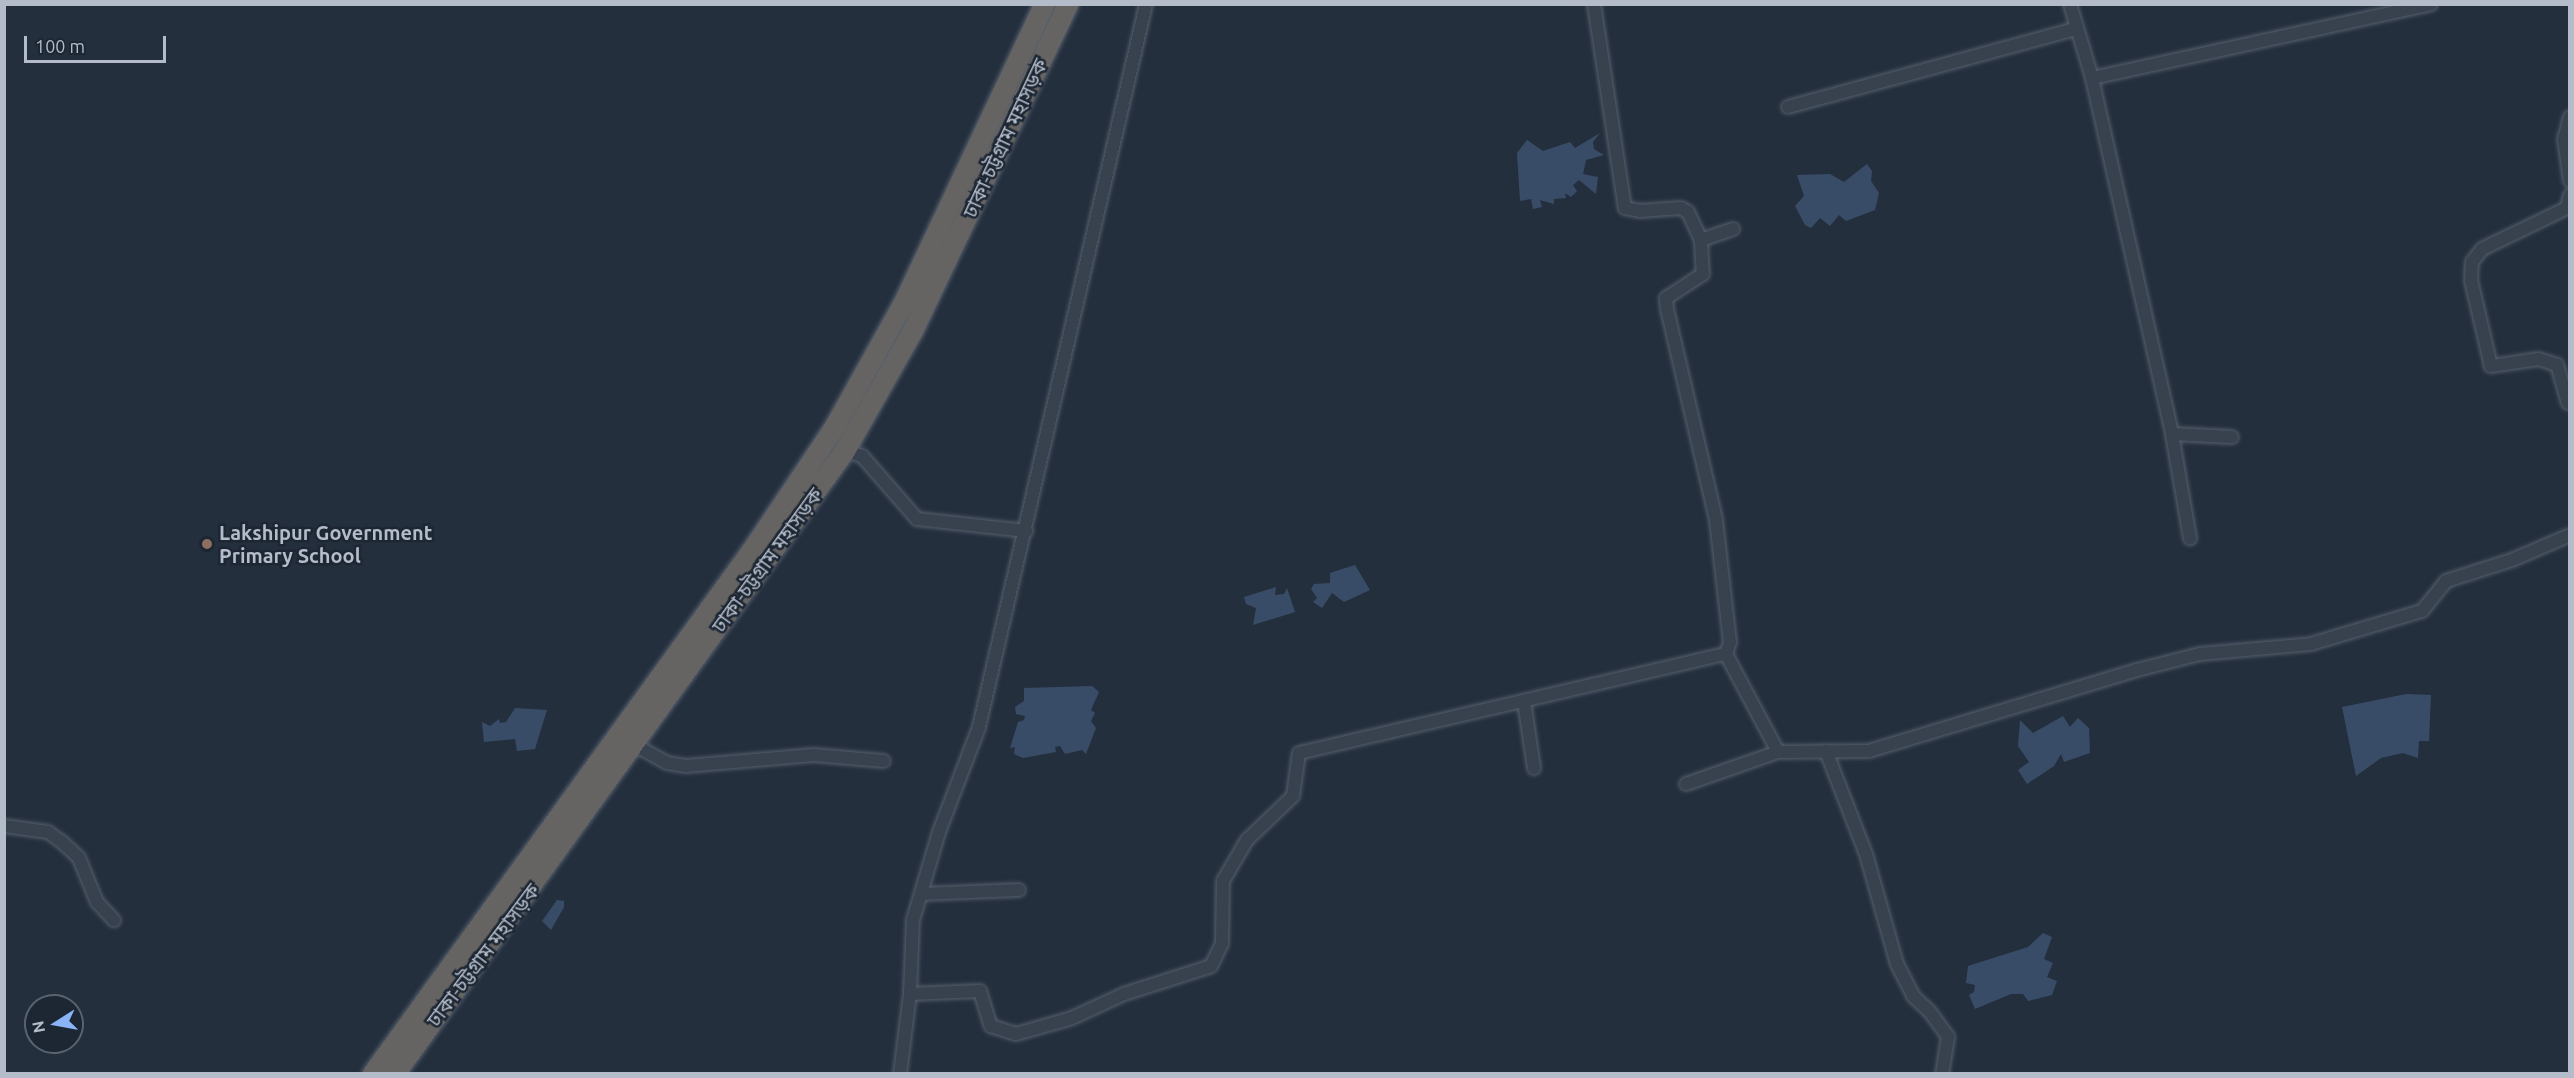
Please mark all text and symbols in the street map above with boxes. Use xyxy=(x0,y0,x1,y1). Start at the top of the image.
scale bar xyxy=(27,24,170,62)
text: 100 m xyxy=(35,36,85,56)
street label: ঢাকা-চট্টগ্রাম মহাসড়ক xyxy=(958,55,1052,221)
street label: ঢাকা-চট্টগ্রাম মহাসড়ক xyxy=(707,483,827,637)
place label: Lakshipur Government Primary School xyxy=(219,520,432,567)
marker: Lakshipur Government Primary School xyxy=(200,537,214,551)
street label: ঢাকা-চট্টগ্রাম মহাসড়ক xyxy=(421,879,545,1031)
north arrow xyxy=(24,994,84,1054)
text: N xyxy=(28,1019,48,1035)

